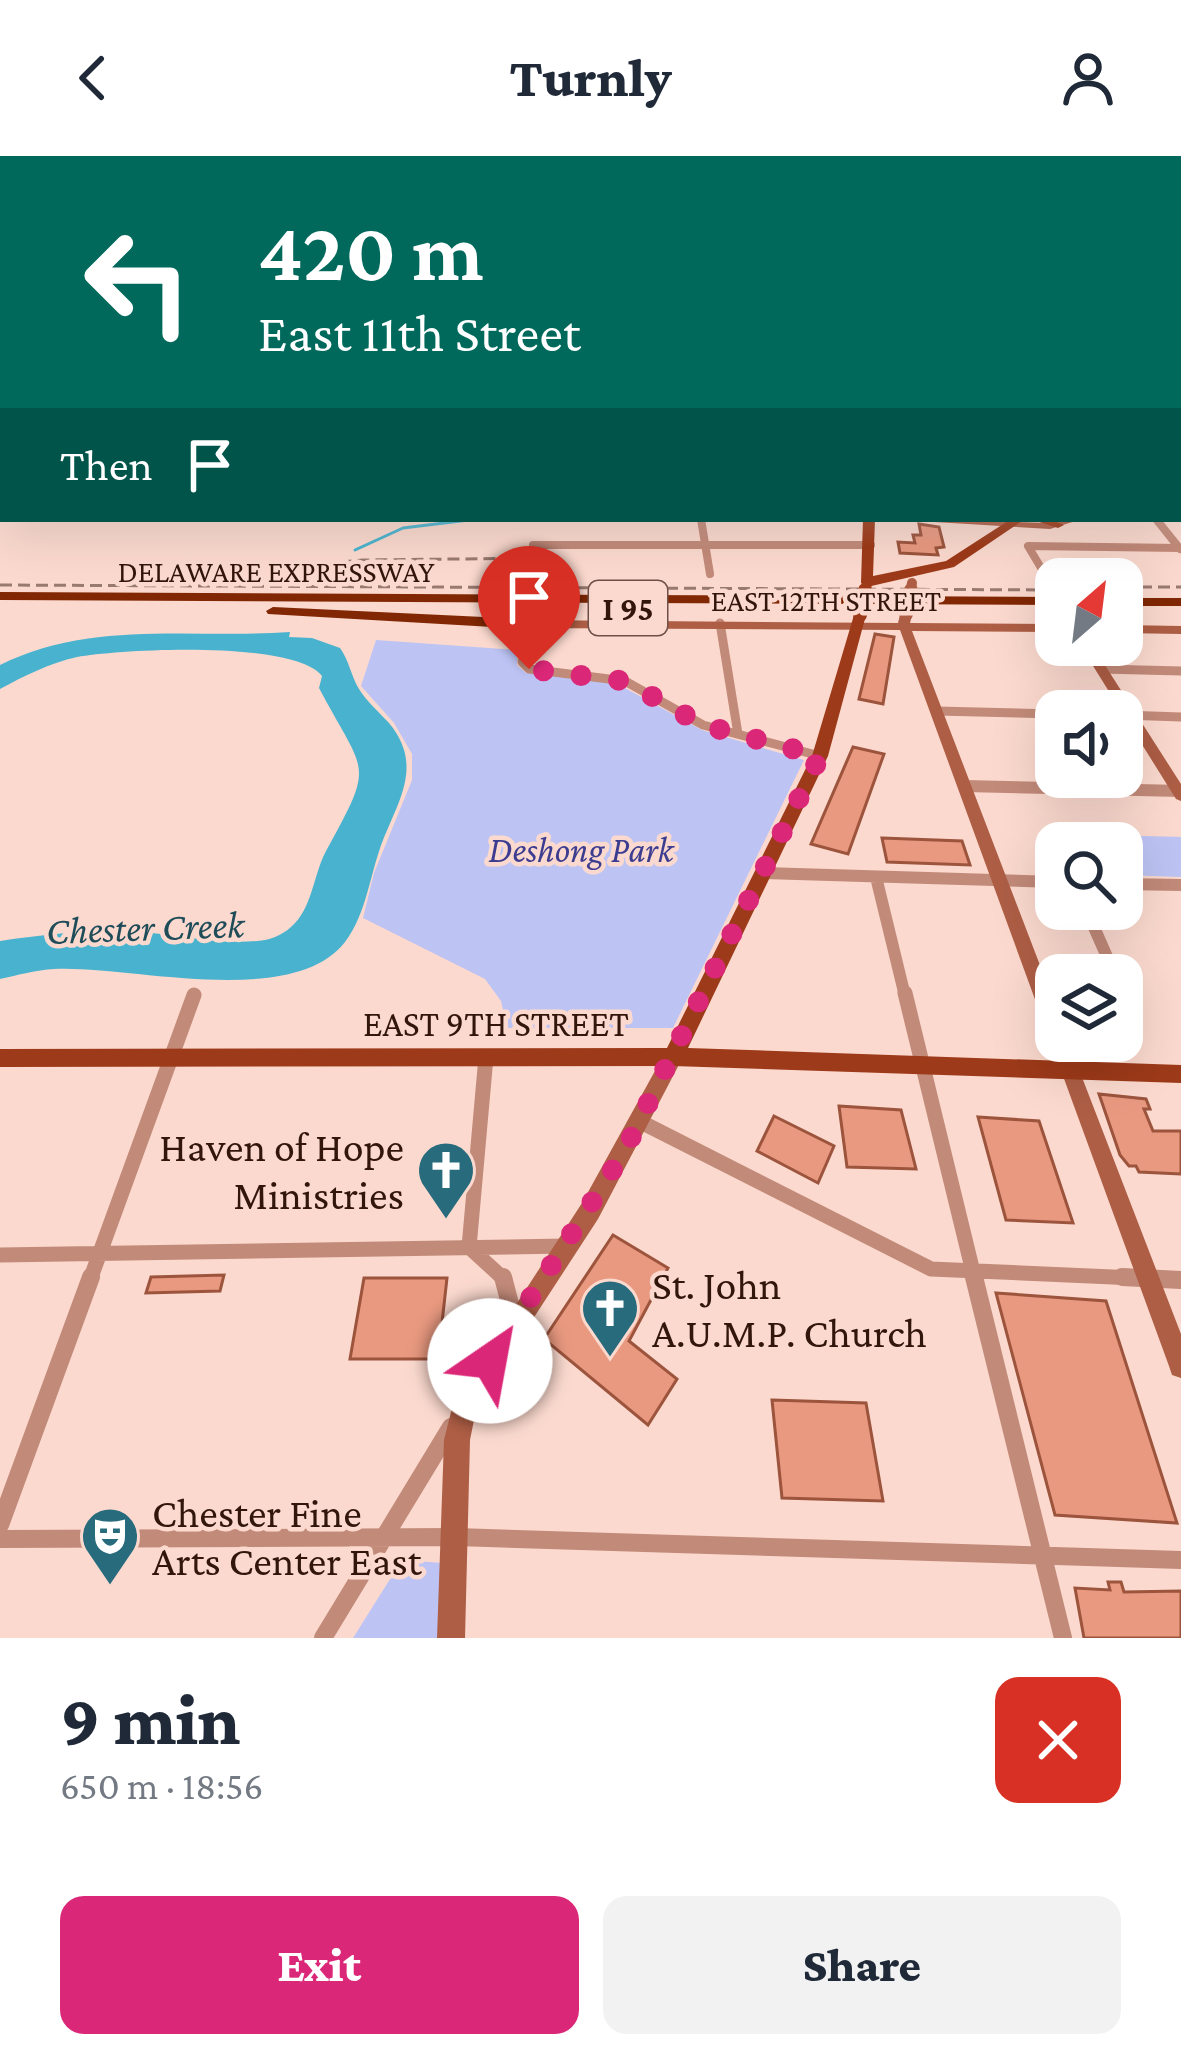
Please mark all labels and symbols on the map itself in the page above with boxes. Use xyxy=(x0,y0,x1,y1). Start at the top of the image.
pin xyxy=(478,546,580,669)
street label: DELAWARE EXPRESSWAY xyxy=(118,555,434,588)
north arrow xyxy=(1035,558,1143,666)
road number: I 95 xyxy=(589,581,667,635)
street label: EAST 12TH STREET xyxy=(711,584,941,617)
park label: Deshong Park xyxy=(489,830,675,870)
water label: Chester Creek xyxy=(45,902,247,952)
street label: EAST 9TH STREET xyxy=(363,1004,629,1044)
place label: Haven of Hope Ministries xyxy=(159,1123,404,1218)
church icon: Haven of Hope Ministries xyxy=(415,1139,477,1221)
place label: St. John A.U.M.P. Church xyxy=(652,1261,927,1356)
church icon: St. John A.U.M.P. Church xyxy=(579,1277,641,1359)
position arrow xyxy=(427,1298,553,1424)
place label: Chester Fine Arts Center East xyxy=(152,1489,423,1584)
theatre icon: Chester Fine Arts Center East xyxy=(79,1505,141,1587)

